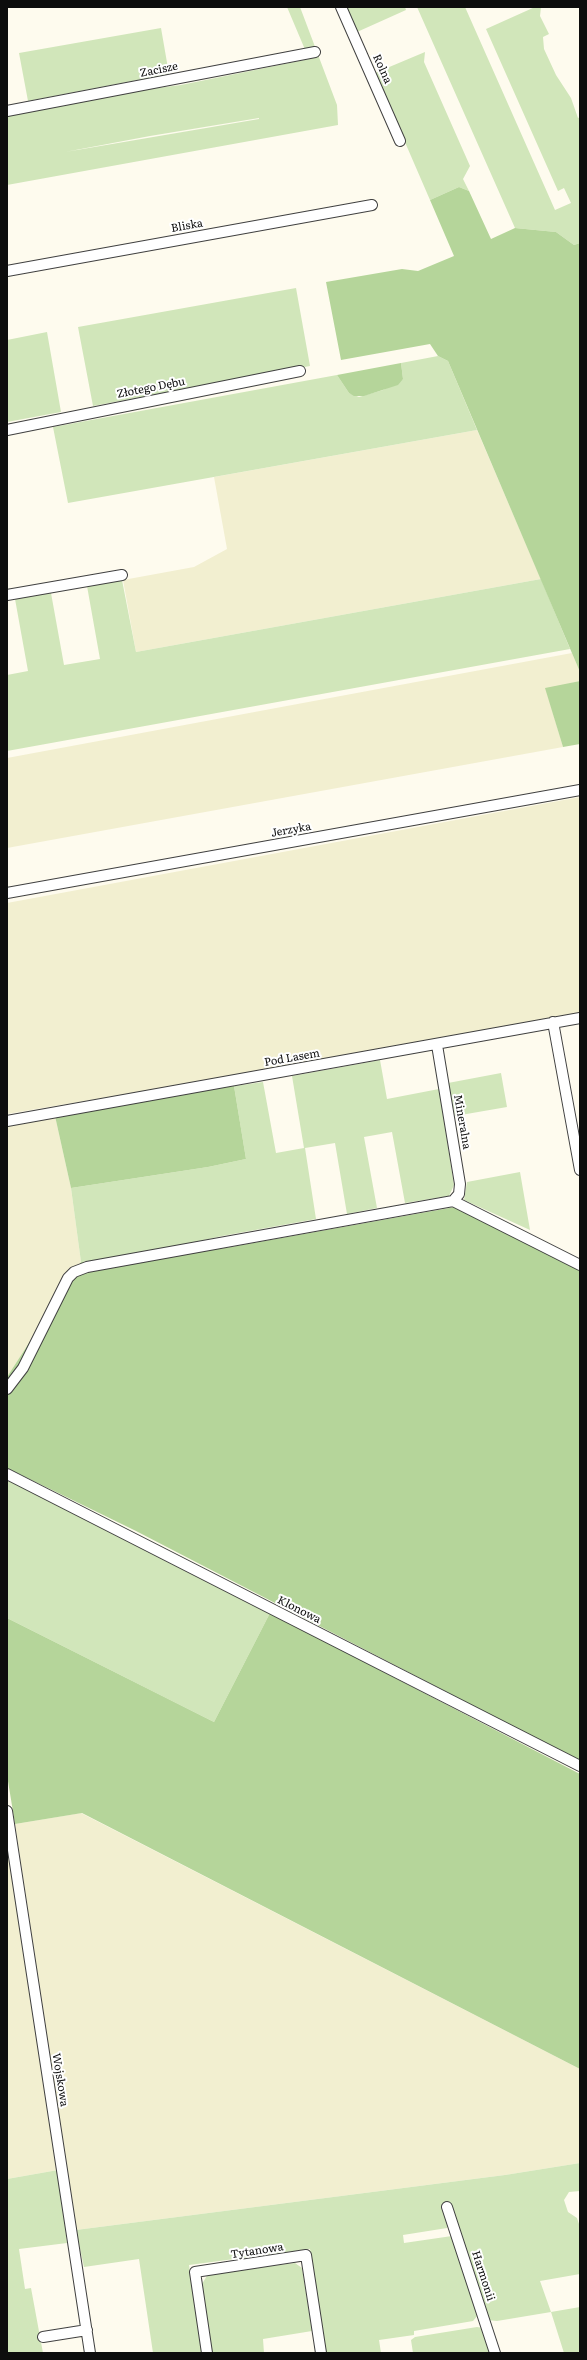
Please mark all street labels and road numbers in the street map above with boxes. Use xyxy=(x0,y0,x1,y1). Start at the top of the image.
street label: Rolna xyxy=(370,52,394,86)
street label: Zacisze xyxy=(139,60,179,80)
street label: Bliska xyxy=(170,217,204,235)
street label: Złotego Dębu xyxy=(116,375,186,401)
street label: Jerzyka xyxy=(270,820,312,840)
street label: Pod Lasem xyxy=(263,1047,321,1069)
street label: Mineralna xyxy=(451,1094,473,1150)
street label: Klonowa xyxy=(275,1593,323,1627)
street label: Wojskowa xyxy=(49,2052,71,2108)
street label: Tytanowa xyxy=(230,2240,284,2262)
street label: Harmonii xyxy=(469,2249,497,2303)

